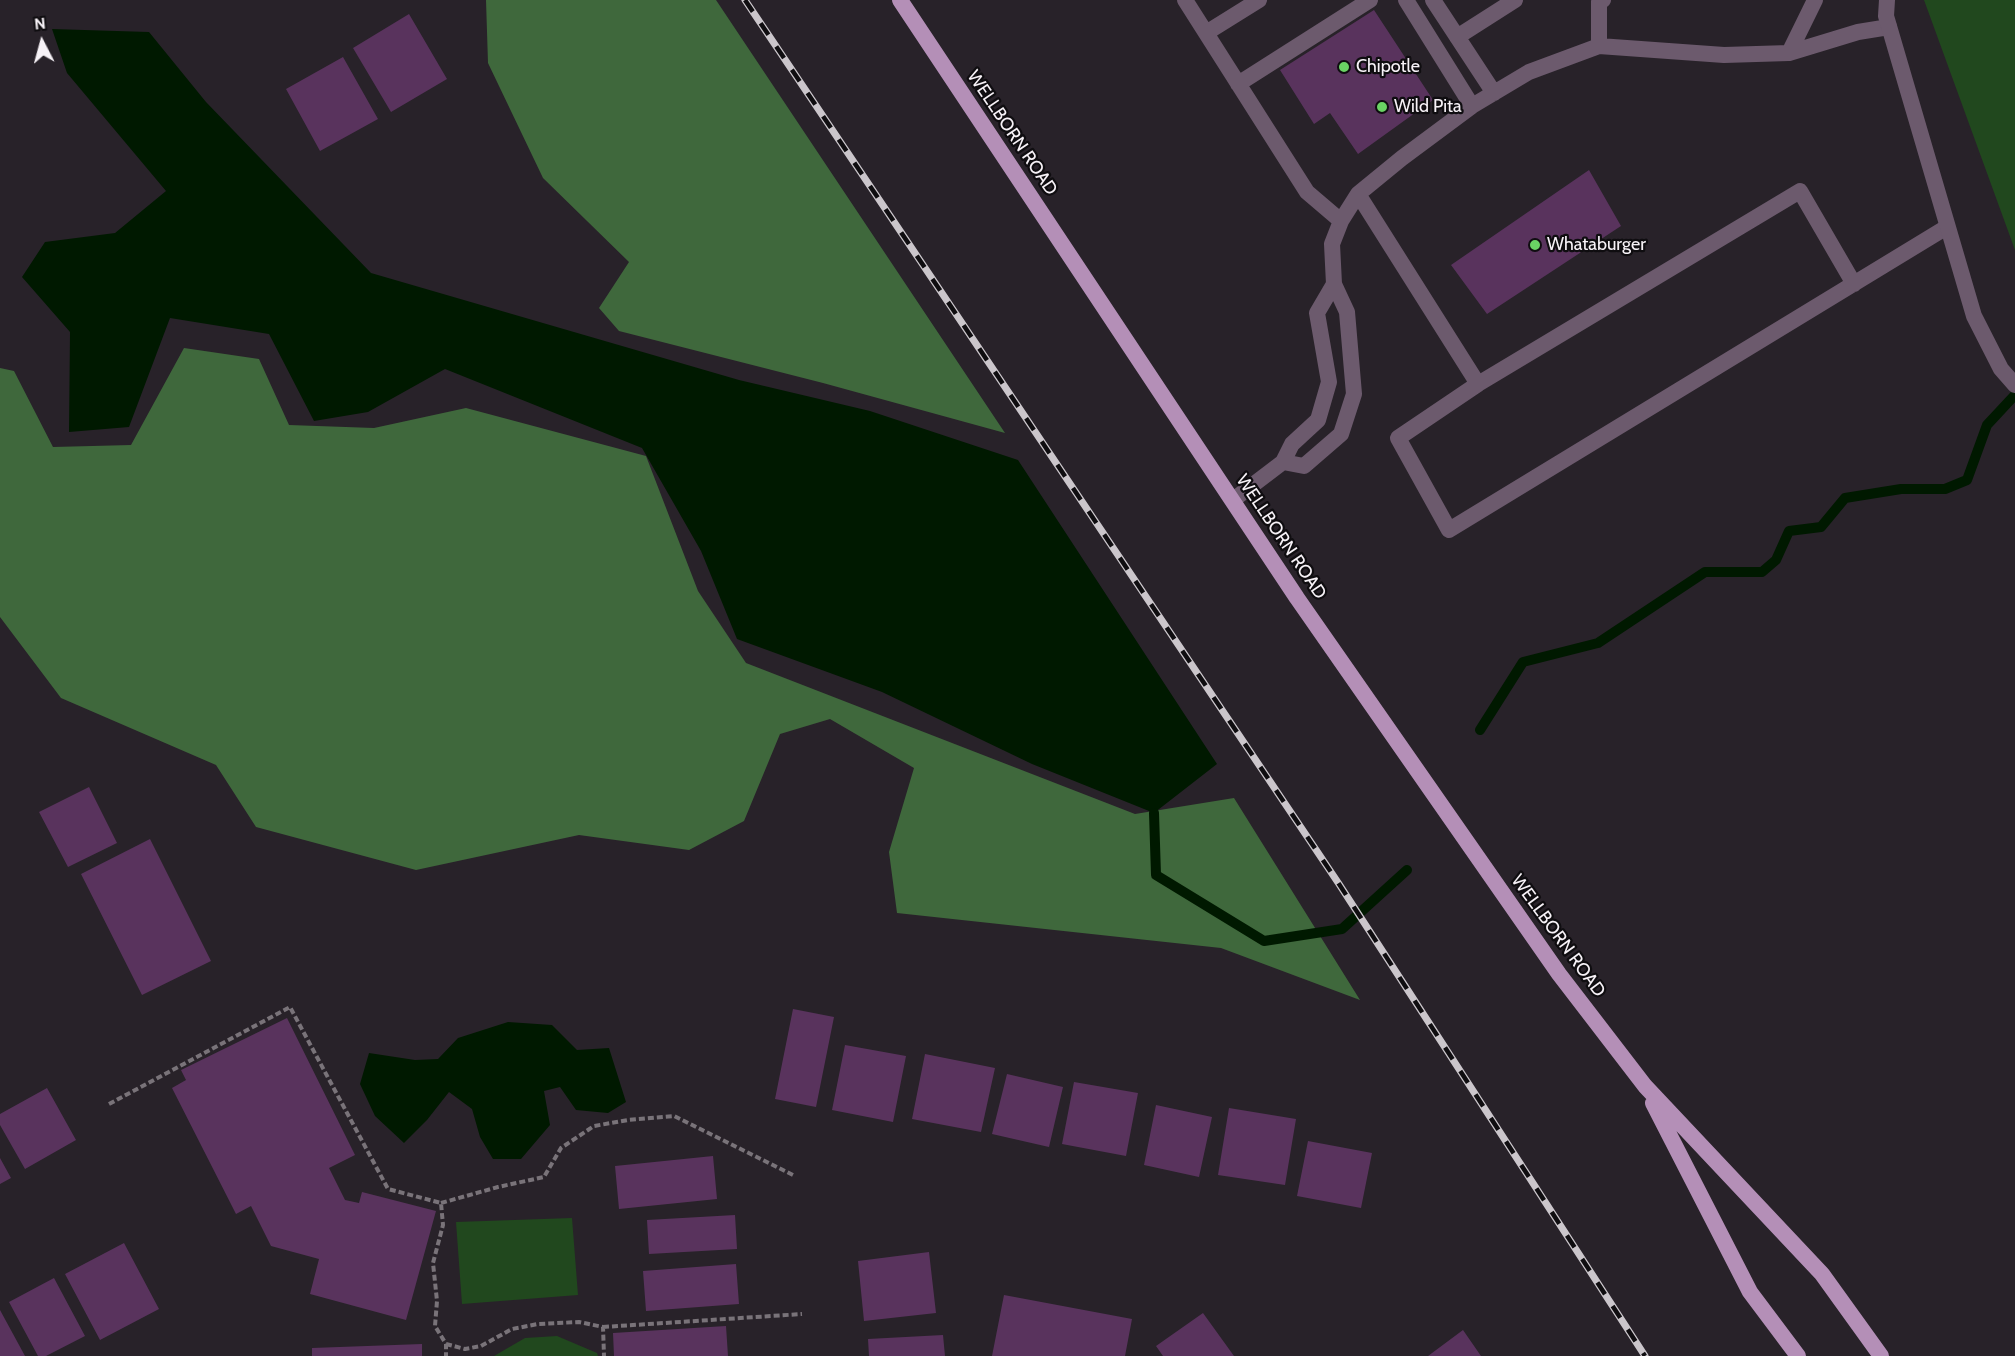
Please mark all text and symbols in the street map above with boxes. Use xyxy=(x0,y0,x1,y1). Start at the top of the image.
north arrow xyxy=(12,12,72,72)
text: N xyxy=(33,14,47,34)
place label: Chipotle xyxy=(1356,56,1420,78)
marker: Chipotle xyxy=(1337,60,1351,74)
street label: WELLBORN ROAD xyxy=(962,66,1062,200)
place label: Wild Pita xyxy=(1394,96,1462,118)
marker: Wild Pita xyxy=(1375,100,1389,114)
place label: Whataburger xyxy=(1547,234,1646,256)
marker: Whataburger xyxy=(1528,238,1542,252)
street label: WELLBORN ROAD xyxy=(1231,470,1331,604)
street label: WELLBORN ROAD xyxy=(1506,871,1610,1001)

